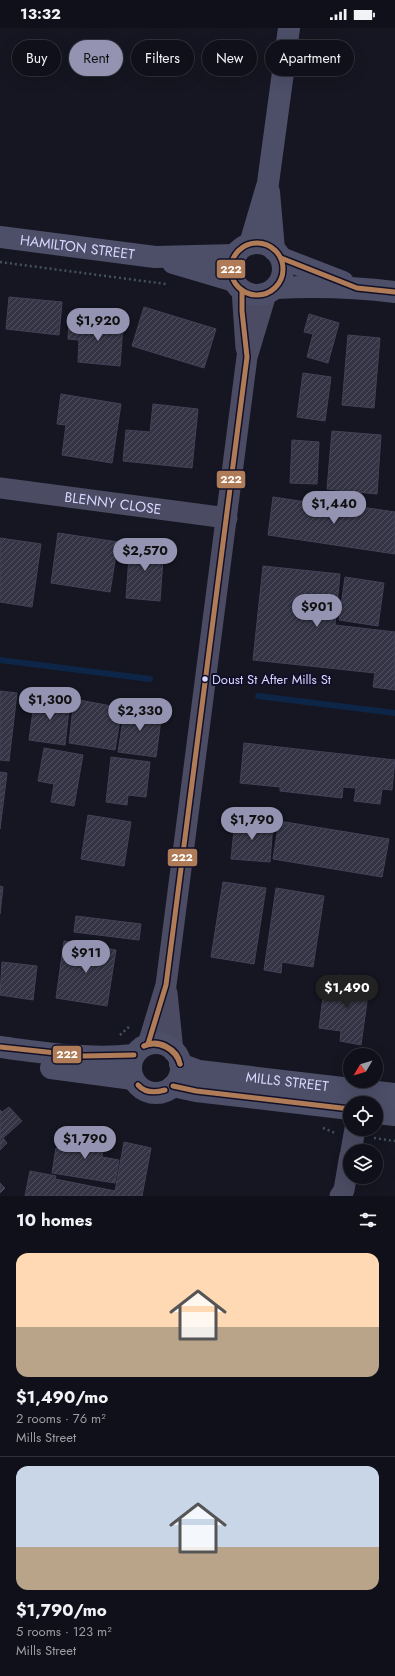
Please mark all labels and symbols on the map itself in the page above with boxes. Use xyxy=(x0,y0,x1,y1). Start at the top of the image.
street label: HAMILTON STREET xyxy=(19,230,136,264)
line badge: 222 xyxy=(216,259,246,279)
text: 222 xyxy=(220,261,242,277)
pin: $1,920 xyxy=(65,308,131,342)
line badge: 222 xyxy=(216,470,246,489)
text: 222 xyxy=(220,471,242,487)
street label: BLENNY CLOSE xyxy=(63,487,163,519)
pin: $1,440 xyxy=(301,491,367,525)
pin: $2,570 xyxy=(112,538,178,572)
pin: $901 xyxy=(293,594,341,628)
place label: Doust St After Mills St xyxy=(212,670,332,689)
marker: Doust St After Mills St xyxy=(200,674,210,684)
pin: $1,300 xyxy=(17,687,83,721)
pin: $2,330 xyxy=(107,698,173,732)
pin: $1,790 xyxy=(219,807,285,841)
line badge: 222 xyxy=(167,848,198,867)
text: 222 xyxy=(171,849,193,865)
pin: $911 xyxy=(62,940,110,974)
pin: $1,490 xyxy=(314,975,380,1009)
line badge: 222 xyxy=(52,1045,82,1064)
text: 222 xyxy=(56,1046,78,1062)
north arrow xyxy=(343,1048,383,1088)
street label: MILLS STREET xyxy=(245,1067,330,1096)
pin: $1,790 xyxy=(52,1126,118,1160)

